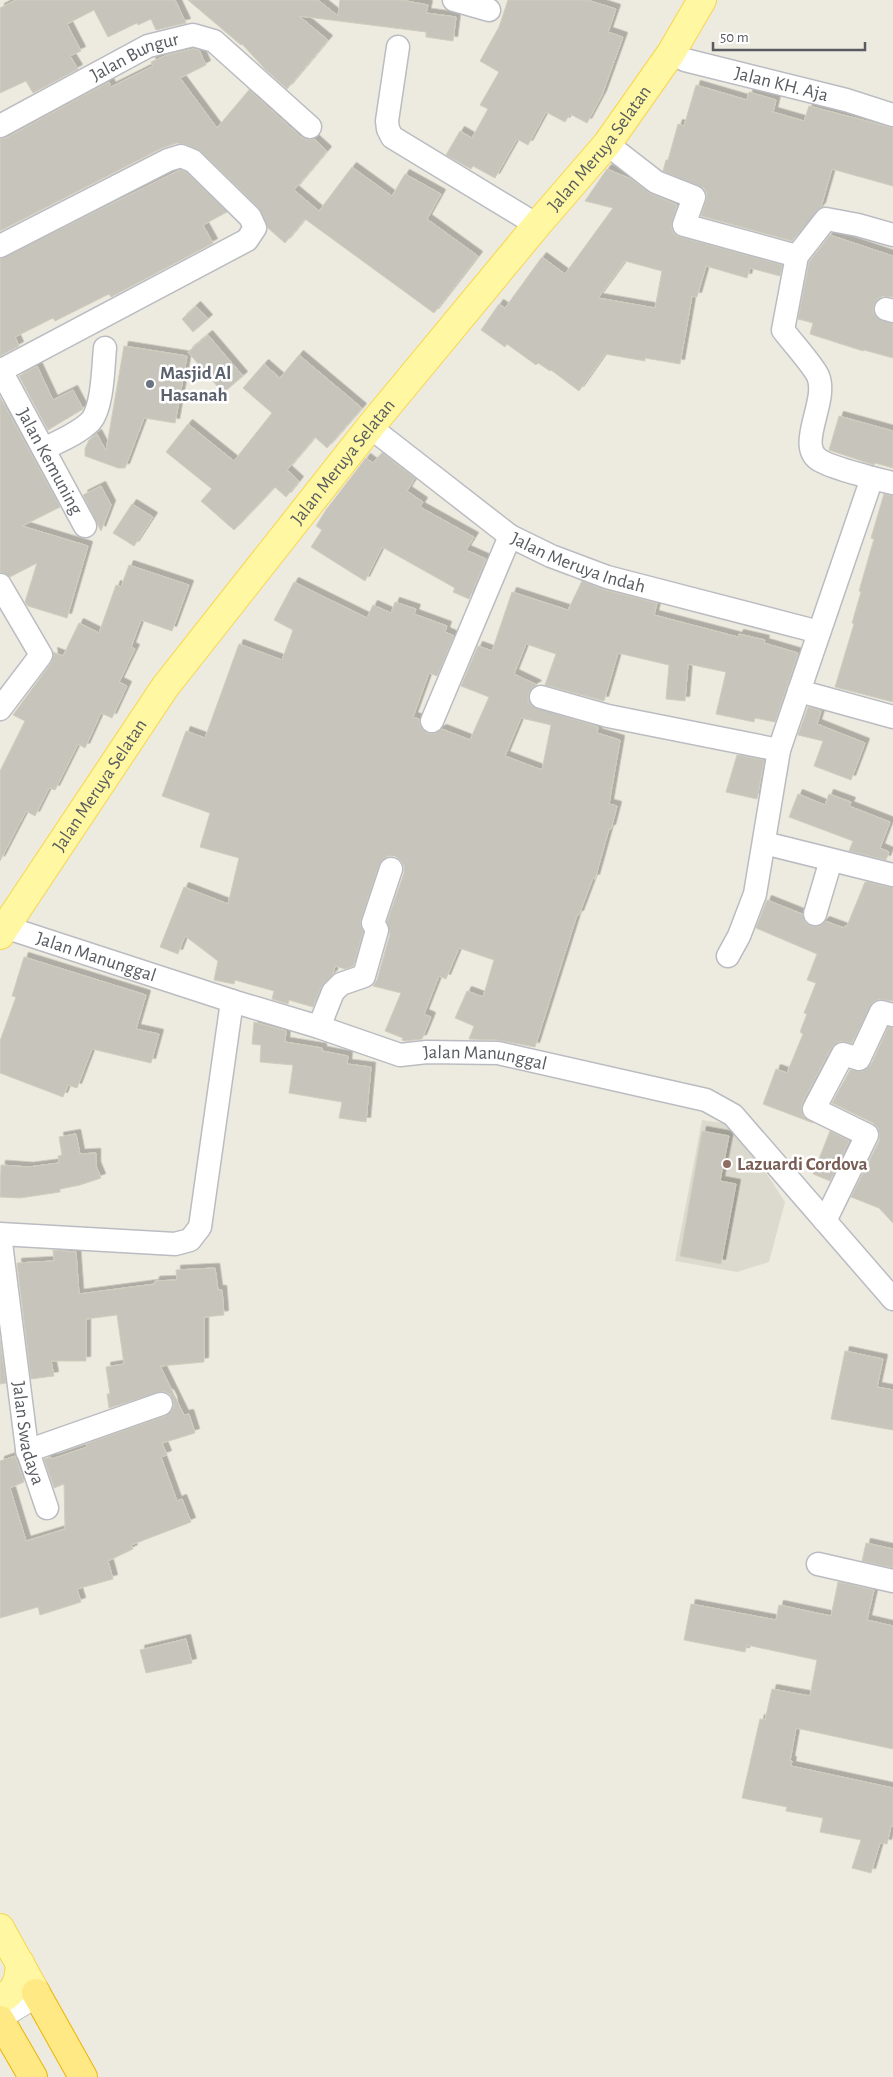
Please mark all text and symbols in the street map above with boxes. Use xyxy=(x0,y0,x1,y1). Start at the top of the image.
scale bar xyxy=(713,20,866,52)
street label: Jalan Bungur xyxy=(87,29,181,85)
text: 50 m xyxy=(720,30,749,45)
street label: Jalan KH. Aja xyxy=(733,63,830,105)
street label: Jalan Meruya Selatan xyxy=(544,82,655,215)
place label: Masjid Al Hasanah xyxy=(160,364,231,405)
marker: Masjid Al Hasanah xyxy=(144,378,156,390)
street label: Jalan Meruya Selatan xyxy=(287,395,399,528)
street label: Jalan Kemuning xyxy=(14,405,87,518)
street label: Jalan Meruya Indah xyxy=(508,528,648,596)
street label: Jalan Meruya Selatan xyxy=(49,716,150,855)
street label: Jalan Manunggal xyxy=(34,928,159,985)
street label: Jalan Manunggal xyxy=(422,1042,549,1073)
place label: Lazuardi Cordova xyxy=(737,1155,868,1174)
marker: Lazuardi Cordova xyxy=(721,1158,733,1170)
street label: Jalan Swadaya xyxy=(9,1380,48,1487)

